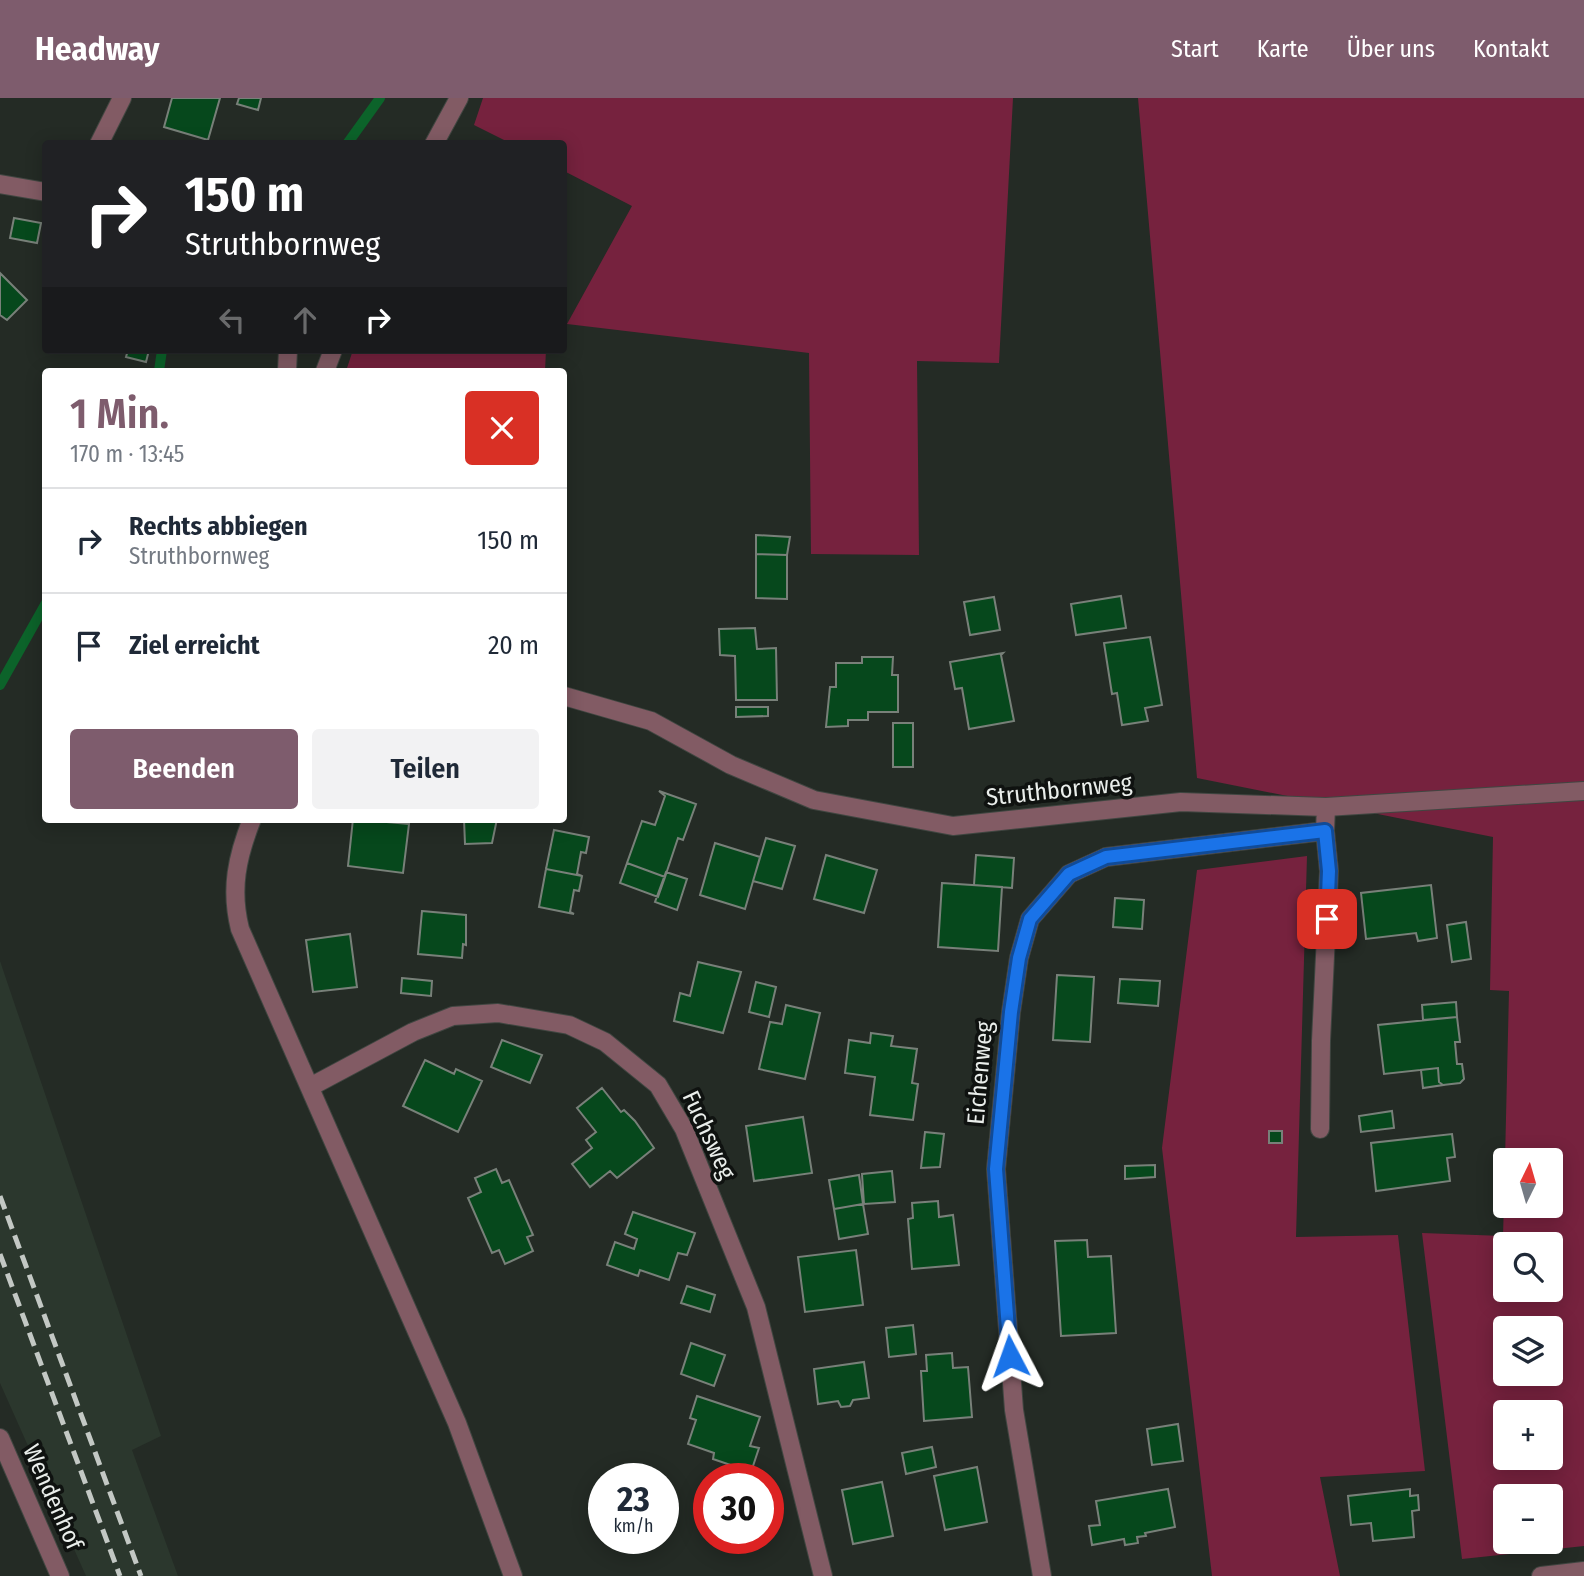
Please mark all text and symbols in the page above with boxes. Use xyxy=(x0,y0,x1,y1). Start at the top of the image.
text: Headway xyxy=(35,29,159,69)
text: Start xyxy=(1171,35,1219,63)
text: Karte xyxy=(1257,35,1309,63)
text: Über uns xyxy=(1347,35,1435,63)
text: Kontakt xyxy=(1473,35,1549,63)
text: 150 m xyxy=(185,165,304,224)
icon: right xyxy=(70,168,161,259)
text: Struthbornweg xyxy=(185,225,380,263)
icon: left xyxy=(213,301,251,339)
icon: ahead xyxy=(286,301,324,339)
icon: right xyxy=(359,301,397,339)
text: 1 Min. xyxy=(70,389,169,439)
button: close xyxy=(465,391,539,465)
text: 170 m · 13:45 xyxy=(70,440,184,468)
text: Rechts abbiegen xyxy=(129,511,308,542)
icon: right xyxy=(70,522,108,560)
text: 150 m xyxy=(477,525,539,556)
text: Struthbornweg xyxy=(129,542,269,570)
icon: arrive xyxy=(70,627,108,665)
text: Ziel erreicht xyxy=(129,630,260,661)
text: 20 m xyxy=(488,630,539,661)
button: Beenden xyxy=(70,729,298,809)
button: Teilen xyxy=(312,729,539,809)
street label: Struthbornweg xyxy=(985,768,1134,812)
pin xyxy=(1297,889,1357,949)
icon: arrive xyxy=(1308,900,1346,938)
street label: Eichenweg xyxy=(962,1019,999,1126)
street label: Fuchsweg xyxy=(676,1086,742,1184)
north arrow xyxy=(1493,1148,1563,1218)
map controls xyxy=(1493,1148,1563,1554)
button: search xyxy=(1493,1232,1563,1302)
button: layers xyxy=(1493,1316,1563,1386)
position arrow xyxy=(973,1319,1047,1393)
button: + xyxy=(1493,1400,1563,1470)
street label: Wendenhof xyxy=(17,1440,89,1555)
speed limit sign: 30 xyxy=(693,1463,784,1554)
text: 23 xyxy=(617,1478,650,1520)
button: − xyxy=(1493,1484,1563,1554)
text: km/h xyxy=(613,1515,654,1537)

